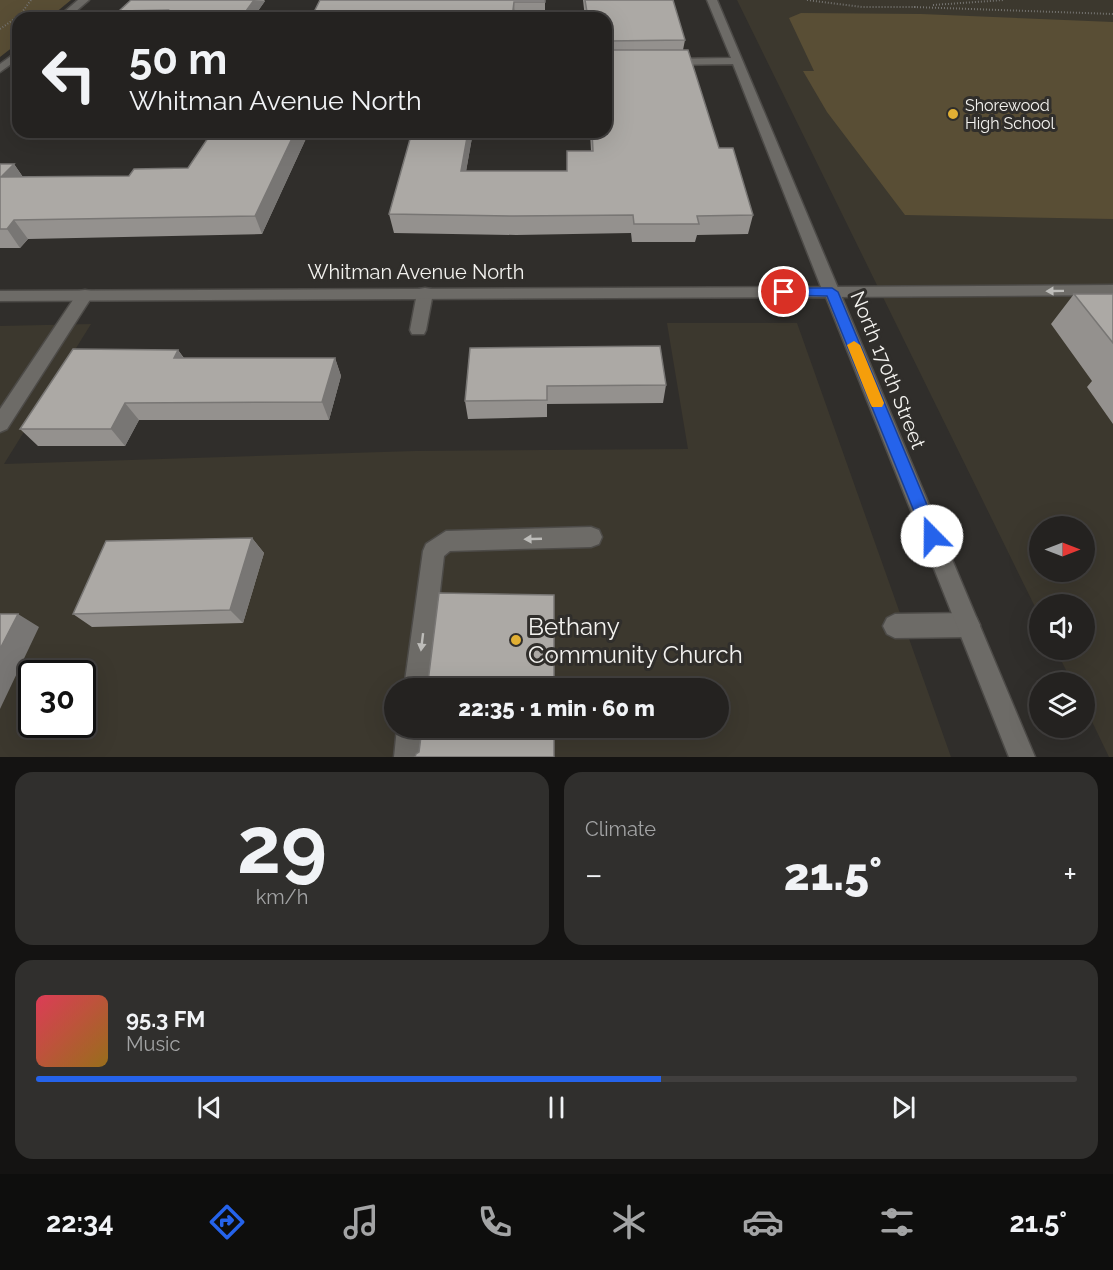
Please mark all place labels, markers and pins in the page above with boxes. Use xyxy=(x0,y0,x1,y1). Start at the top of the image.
place label: Shorewood High School xyxy=(965,96,1055,133)
marker: Shorewood High School xyxy=(946,107,960,121)
pin xyxy=(758,266,809,317)
place label: Bethany Community Church xyxy=(528,612,743,669)
marker: Bethany Community Church xyxy=(509,633,523,647)

